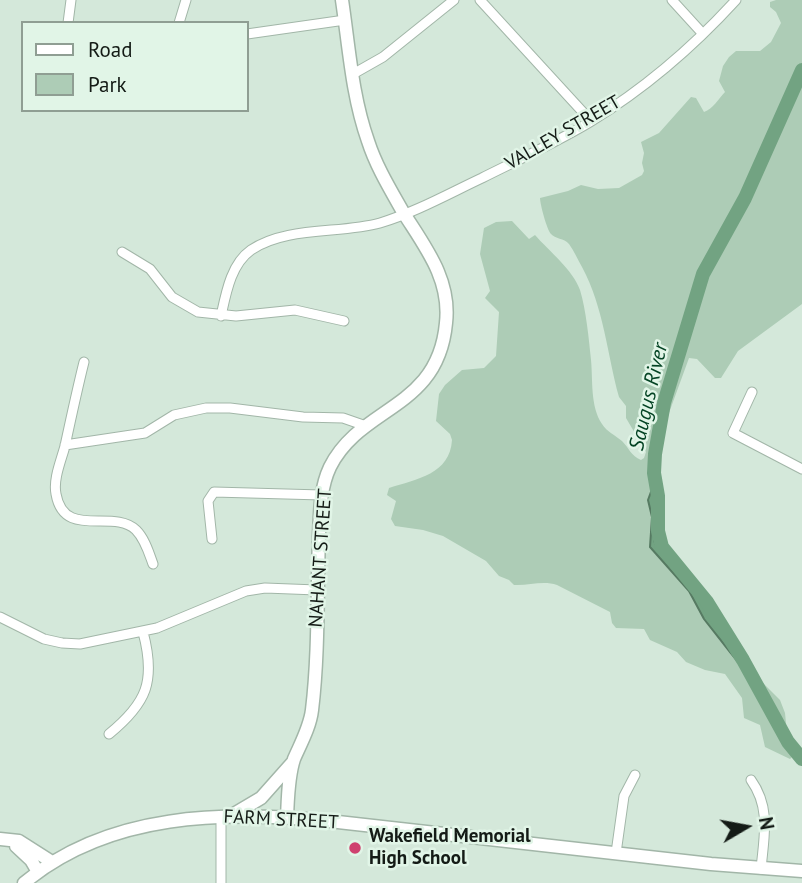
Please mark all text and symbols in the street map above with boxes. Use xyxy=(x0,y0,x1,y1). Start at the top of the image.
legend xyxy=(21,21,248,112)
text: Road xyxy=(88,36,132,63)
text: Park xyxy=(88,71,127,98)
street label: VALLEY STREET xyxy=(501,91,625,175)
water label: Saugus River xyxy=(624,341,674,453)
street label: NAHANT STREET xyxy=(305,488,337,628)
north arrow xyxy=(711,792,781,862)
street label: FARM STREET xyxy=(223,806,339,834)
text: N xyxy=(754,815,780,832)
place label: Wakefield Memorial High School xyxy=(369,826,531,870)
marker: Wakefield Memorial High School xyxy=(347,840,363,856)

